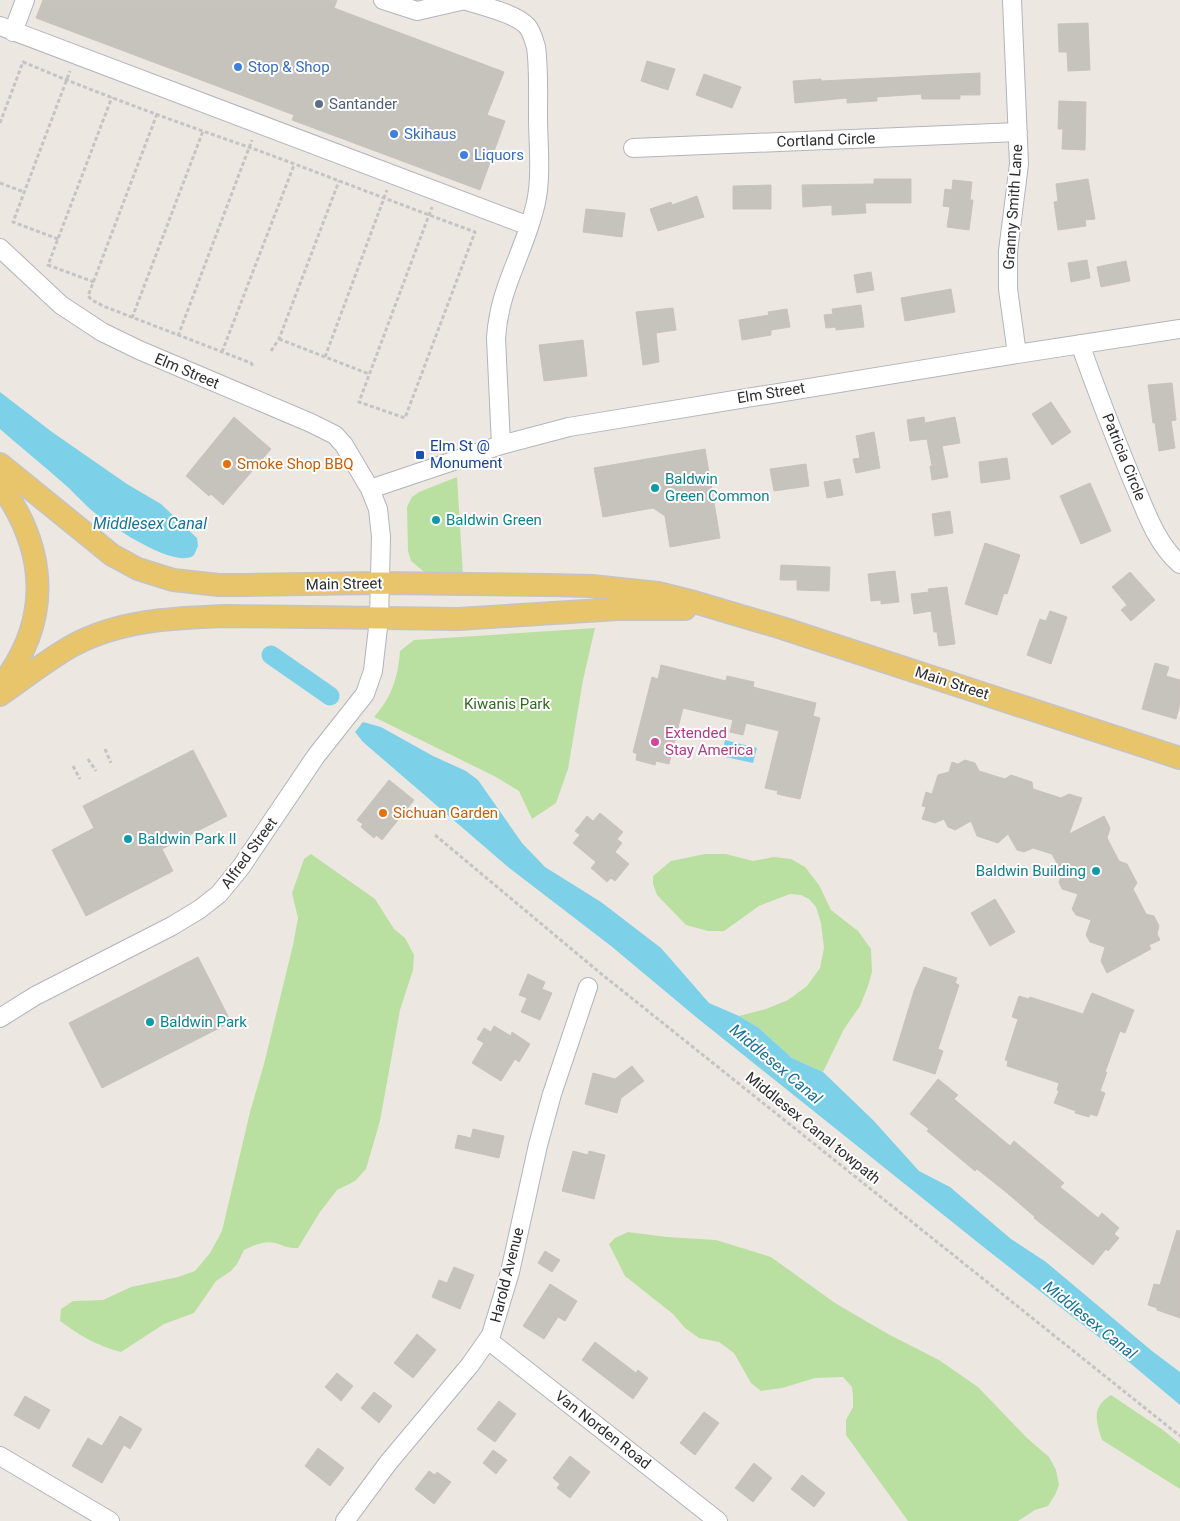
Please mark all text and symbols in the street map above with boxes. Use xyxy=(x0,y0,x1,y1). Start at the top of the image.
place label: Stop & Shop xyxy=(248,58,330,76)
marker: Stop & Shop xyxy=(232,61,244,73)
place label: Santander xyxy=(329,95,397,113)
marker: Santander xyxy=(313,98,325,110)
place label: Skihaus xyxy=(404,125,457,143)
marker: Skihaus xyxy=(388,128,400,140)
street label: Cortland Circle xyxy=(776,129,876,151)
street label: Granny Smith Lane xyxy=(1000,144,1026,270)
place label: Liquors xyxy=(474,146,524,164)
marker: Liquors xyxy=(458,149,470,161)
street label: Elm Street xyxy=(152,349,222,393)
street label: Elm Street xyxy=(736,379,806,407)
street label: Patricia Circle xyxy=(1098,411,1150,503)
place label: Elm St @ Monument xyxy=(430,437,503,472)
marker: Elm St @ Monument xyxy=(414,449,426,461)
place label: Smoke Shop BBQ xyxy=(237,455,354,473)
marker: Smoke Shop BBQ xyxy=(221,458,233,470)
place label: Baldwin Green Common xyxy=(665,470,770,505)
marker: Baldwin Green Common xyxy=(649,482,661,494)
place label: Baldwin Green xyxy=(446,511,542,529)
water label: Middlesex Canal xyxy=(93,514,207,533)
marker: Baldwin Green xyxy=(430,514,442,526)
street label: Main Street xyxy=(306,574,382,594)
street label: Main Street xyxy=(913,663,991,703)
park label: Kiwanis Park xyxy=(464,695,550,713)
place label: Extended Stay America xyxy=(665,724,753,759)
marker: Extended Stay America xyxy=(649,736,661,748)
place label: Sichuan Garden xyxy=(393,804,498,822)
marker: Sichuan Garden xyxy=(377,807,389,819)
street label: Alfred Street xyxy=(217,814,281,892)
place label: Baldwin Park II xyxy=(138,830,237,848)
marker: Baldwin Park II xyxy=(122,833,134,845)
place label: Baldwin Building xyxy=(976,862,1086,880)
marker: Baldwin Building xyxy=(1090,865,1102,877)
place label: Baldwin Park xyxy=(160,1013,247,1031)
marker: Baldwin Park xyxy=(144,1016,156,1028)
water label: Middlesex Canal xyxy=(726,1020,826,1108)
street label: Middlesex Canal towpath xyxy=(742,1068,884,1188)
street label: Harold Avenue xyxy=(487,1226,528,1324)
water label: Middlesex Canal xyxy=(1040,1277,1140,1363)
street label: Van Norden Road xyxy=(552,1387,654,1473)

